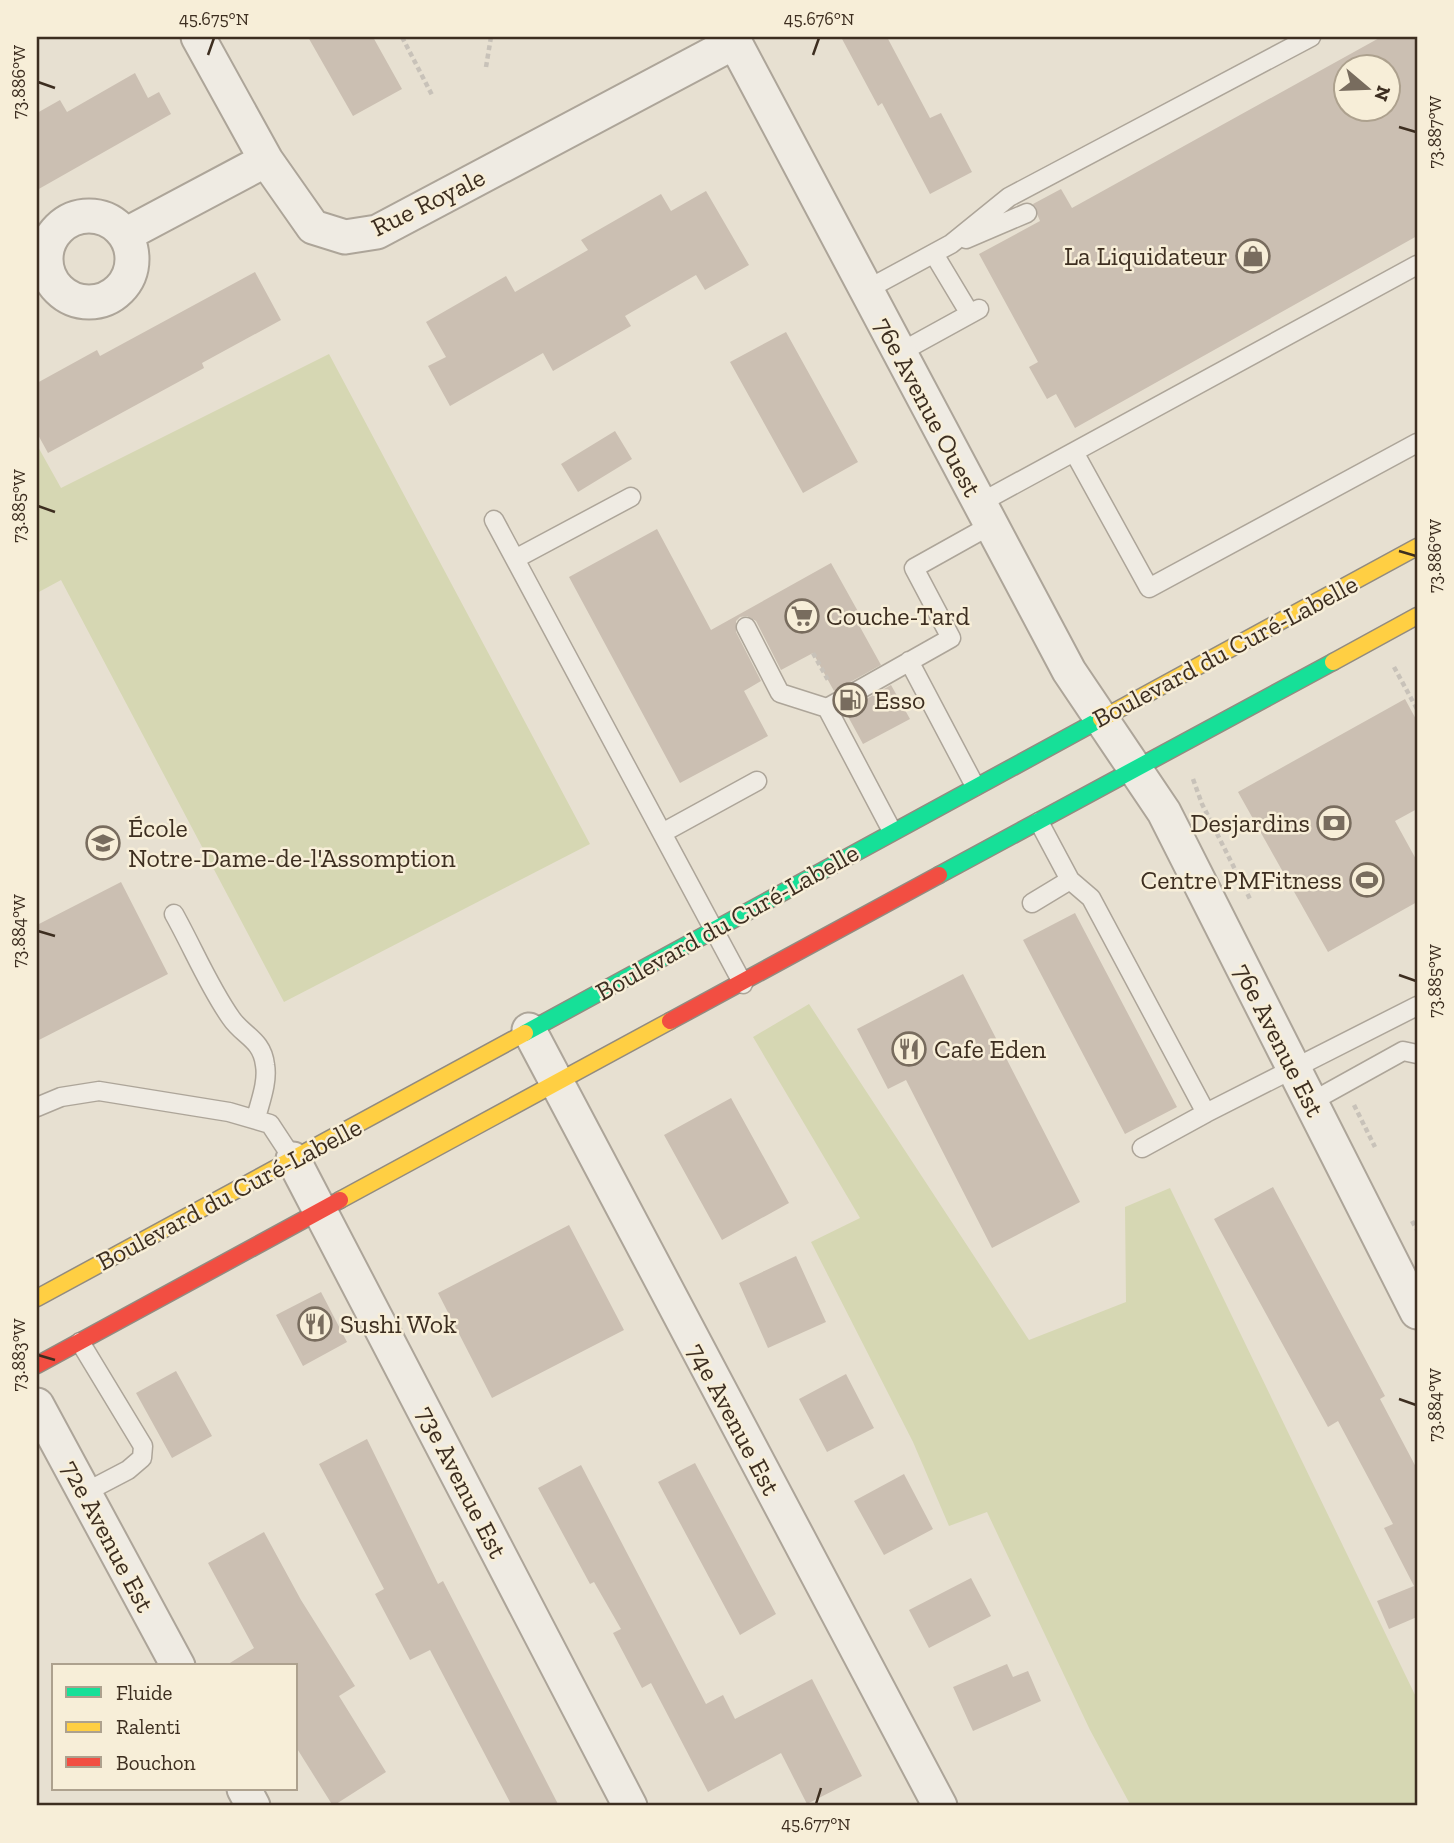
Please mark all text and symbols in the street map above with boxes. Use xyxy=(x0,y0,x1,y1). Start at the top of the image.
text: 45.675°N xyxy=(179,8,249,30)
text: 45.676°N xyxy=(784,8,854,30)
text: 73.886°W xyxy=(8,45,30,119)
north arrow xyxy=(1332,52,1402,122)
text: N xyxy=(1369,83,1396,104)
text: 73.887°W xyxy=(1424,95,1446,168)
street label: Rue Royale xyxy=(366,161,490,243)
shop icon: La Liquidateur xyxy=(1234,237,1272,275)
place label: La Liquidateur xyxy=(1064,240,1228,272)
street label: 76e Avenue Ouest xyxy=(867,312,989,502)
text: 73.885°W xyxy=(8,469,30,543)
text: 73.886°W xyxy=(1424,519,1446,593)
street label: Boulevard du Curé-Labelle xyxy=(1087,567,1363,735)
supermarket icon: Couche-Tard xyxy=(783,597,821,635)
place label: Couche-Tard xyxy=(826,600,970,632)
fuel station icon: Esso xyxy=(831,681,869,719)
place label: Esso xyxy=(874,684,925,716)
bank icon: Desjardins xyxy=(1315,804,1353,842)
place label: Desjardins xyxy=(1190,807,1310,839)
place label: École Notre-Dame-de-l'Assomption xyxy=(128,812,456,874)
school or university icon: École Notre-Dame-de-l'Assomption xyxy=(84,824,122,862)
street label: Boulevard du Curé-Labelle xyxy=(590,836,864,1008)
sports icon: Centre PMFitness xyxy=(1348,861,1386,899)
place label: Centre PMFitness xyxy=(1140,864,1342,896)
text: 73.884°W xyxy=(8,894,30,968)
text: 73.885°W xyxy=(1424,944,1446,1018)
street label: 76e Avenue Est xyxy=(1227,958,1332,1122)
restaurant icon: Cafe Eden xyxy=(890,1030,928,1068)
place label: Cafe Eden xyxy=(934,1033,1046,1065)
street label: Boulevard du Curé-Labelle xyxy=(91,1110,367,1278)
restaurant icon: Sushi Wok xyxy=(296,1305,334,1343)
place label: Sushi Wok xyxy=(340,1308,457,1340)
text: 73.883°W xyxy=(8,1318,30,1392)
street label: 74e Avenue Est xyxy=(681,1338,788,1501)
text: 73.884°W xyxy=(1424,1368,1446,1442)
street label: 73e Avenue Est xyxy=(410,1400,514,1564)
street label: 72e Avenue Est xyxy=(55,1455,162,1618)
legend xyxy=(52,1664,298,1790)
text: Fluide xyxy=(116,1680,172,1705)
text: Ralenti xyxy=(116,1714,180,1739)
text: Bouchon xyxy=(116,1750,196,1775)
text: 45.677°N xyxy=(781,1813,851,1835)

